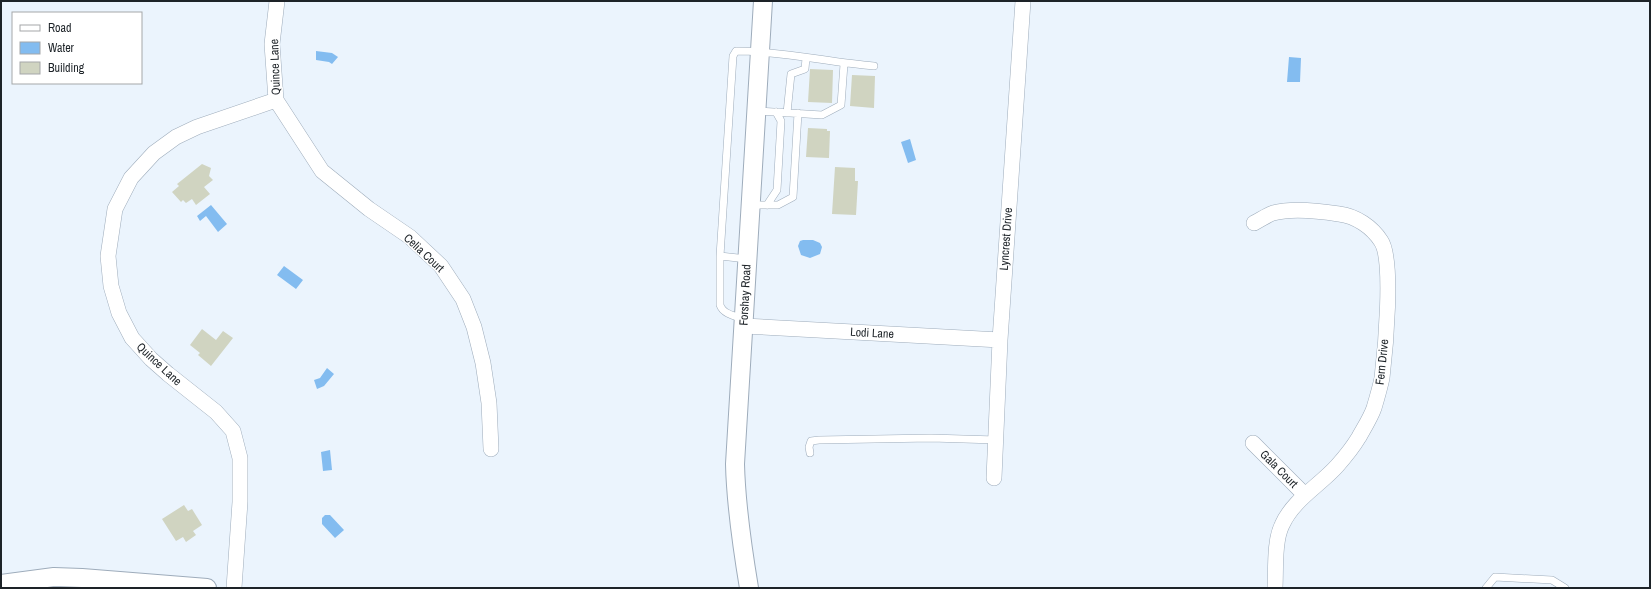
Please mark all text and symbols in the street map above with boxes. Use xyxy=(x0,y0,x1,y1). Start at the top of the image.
legend xyxy=(12,12,142,84)
text: Road xyxy=(48,20,72,36)
street label: Quince Lane xyxy=(266,39,284,95)
text: Water xyxy=(48,40,75,56)
text: Building xyxy=(48,60,85,76)
street label: Lyncrest Drive xyxy=(996,207,1016,271)
street label: Celia Court xyxy=(400,230,448,276)
street label: Forshay Road xyxy=(735,264,755,326)
street label: Lodi Lane xyxy=(850,324,894,342)
street label: Fern Drive xyxy=(1372,338,1392,386)
street label: Quince Lane xyxy=(133,339,185,389)
street label: Gala Court xyxy=(1257,447,1302,492)

